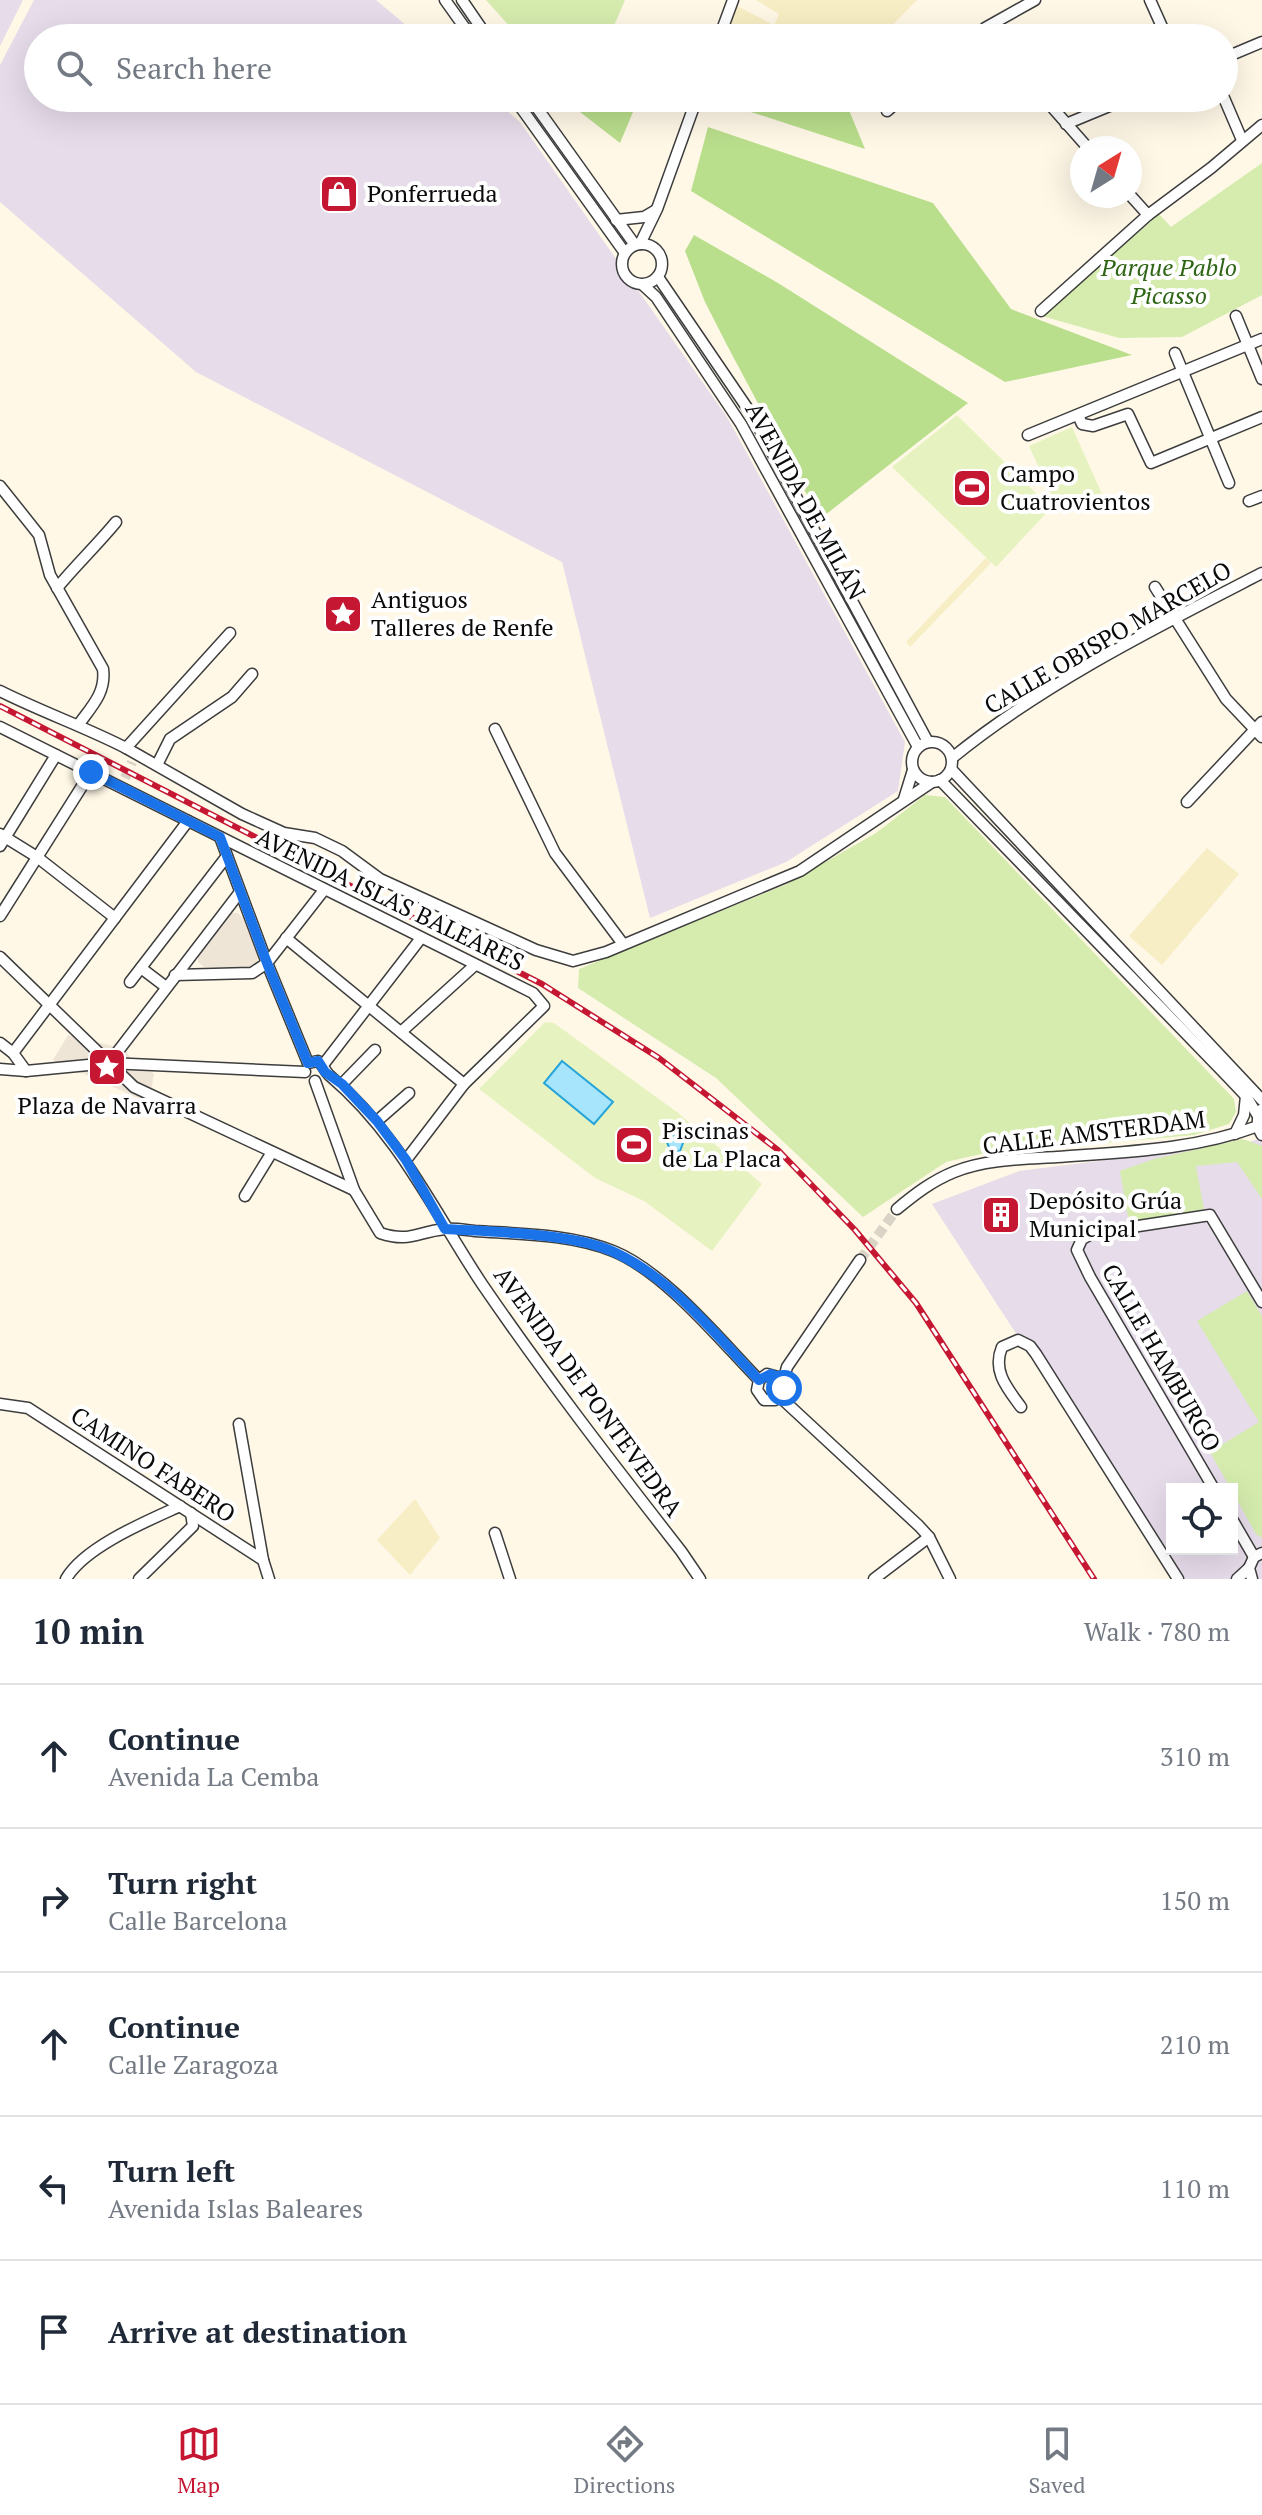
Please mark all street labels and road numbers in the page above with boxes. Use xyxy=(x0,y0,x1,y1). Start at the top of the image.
street label: AVENIDA DE MILÁN xyxy=(738,396,873,605)
street label: CALLE OBISPO MARCELO xyxy=(978,553,1237,721)
street label: AVENIDA ISLAS BALEARES xyxy=(251,820,530,978)
street label: CALLE AMSTERDAM xyxy=(981,1102,1207,1162)
street label: CALLE HAMBURGO xyxy=(1095,1258,1229,1457)
street label: AVENIDA DE PONTEVEDRA xyxy=(487,1260,691,1523)
street label: CAMINO FABERO xyxy=(65,1399,242,1529)

